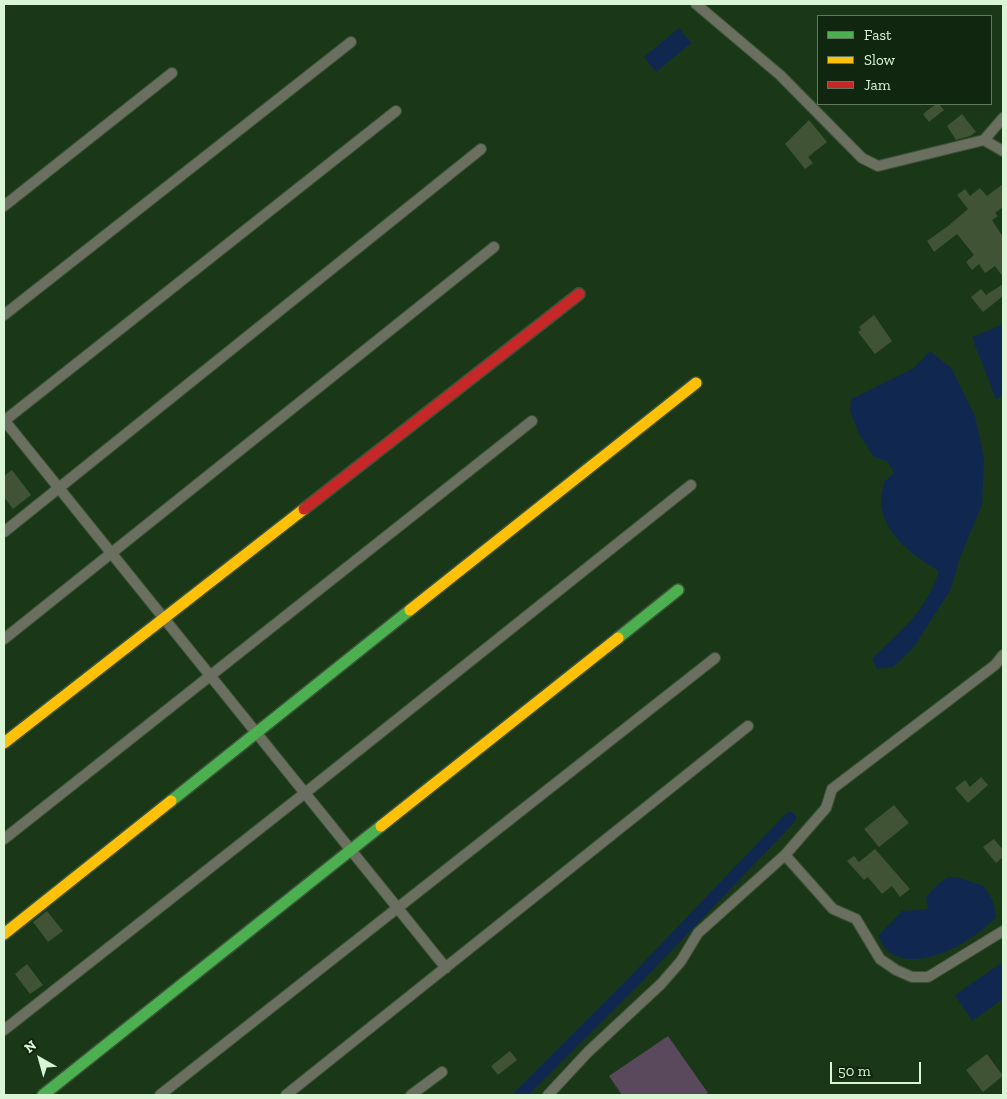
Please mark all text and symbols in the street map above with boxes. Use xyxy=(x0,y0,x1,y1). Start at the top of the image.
legend xyxy=(817,15,992,105)
text: Fast xyxy=(864,26,892,44)
text: Slow xyxy=(864,51,895,69)
text: Jam xyxy=(864,76,891,94)
north arrow xyxy=(15,1034,65,1084)
text: N xyxy=(21,1037,40,1057)
scale bar xyxy=(832,1052,923,1084)
text: 50 m xyxy=(838,1062,871,1080)

